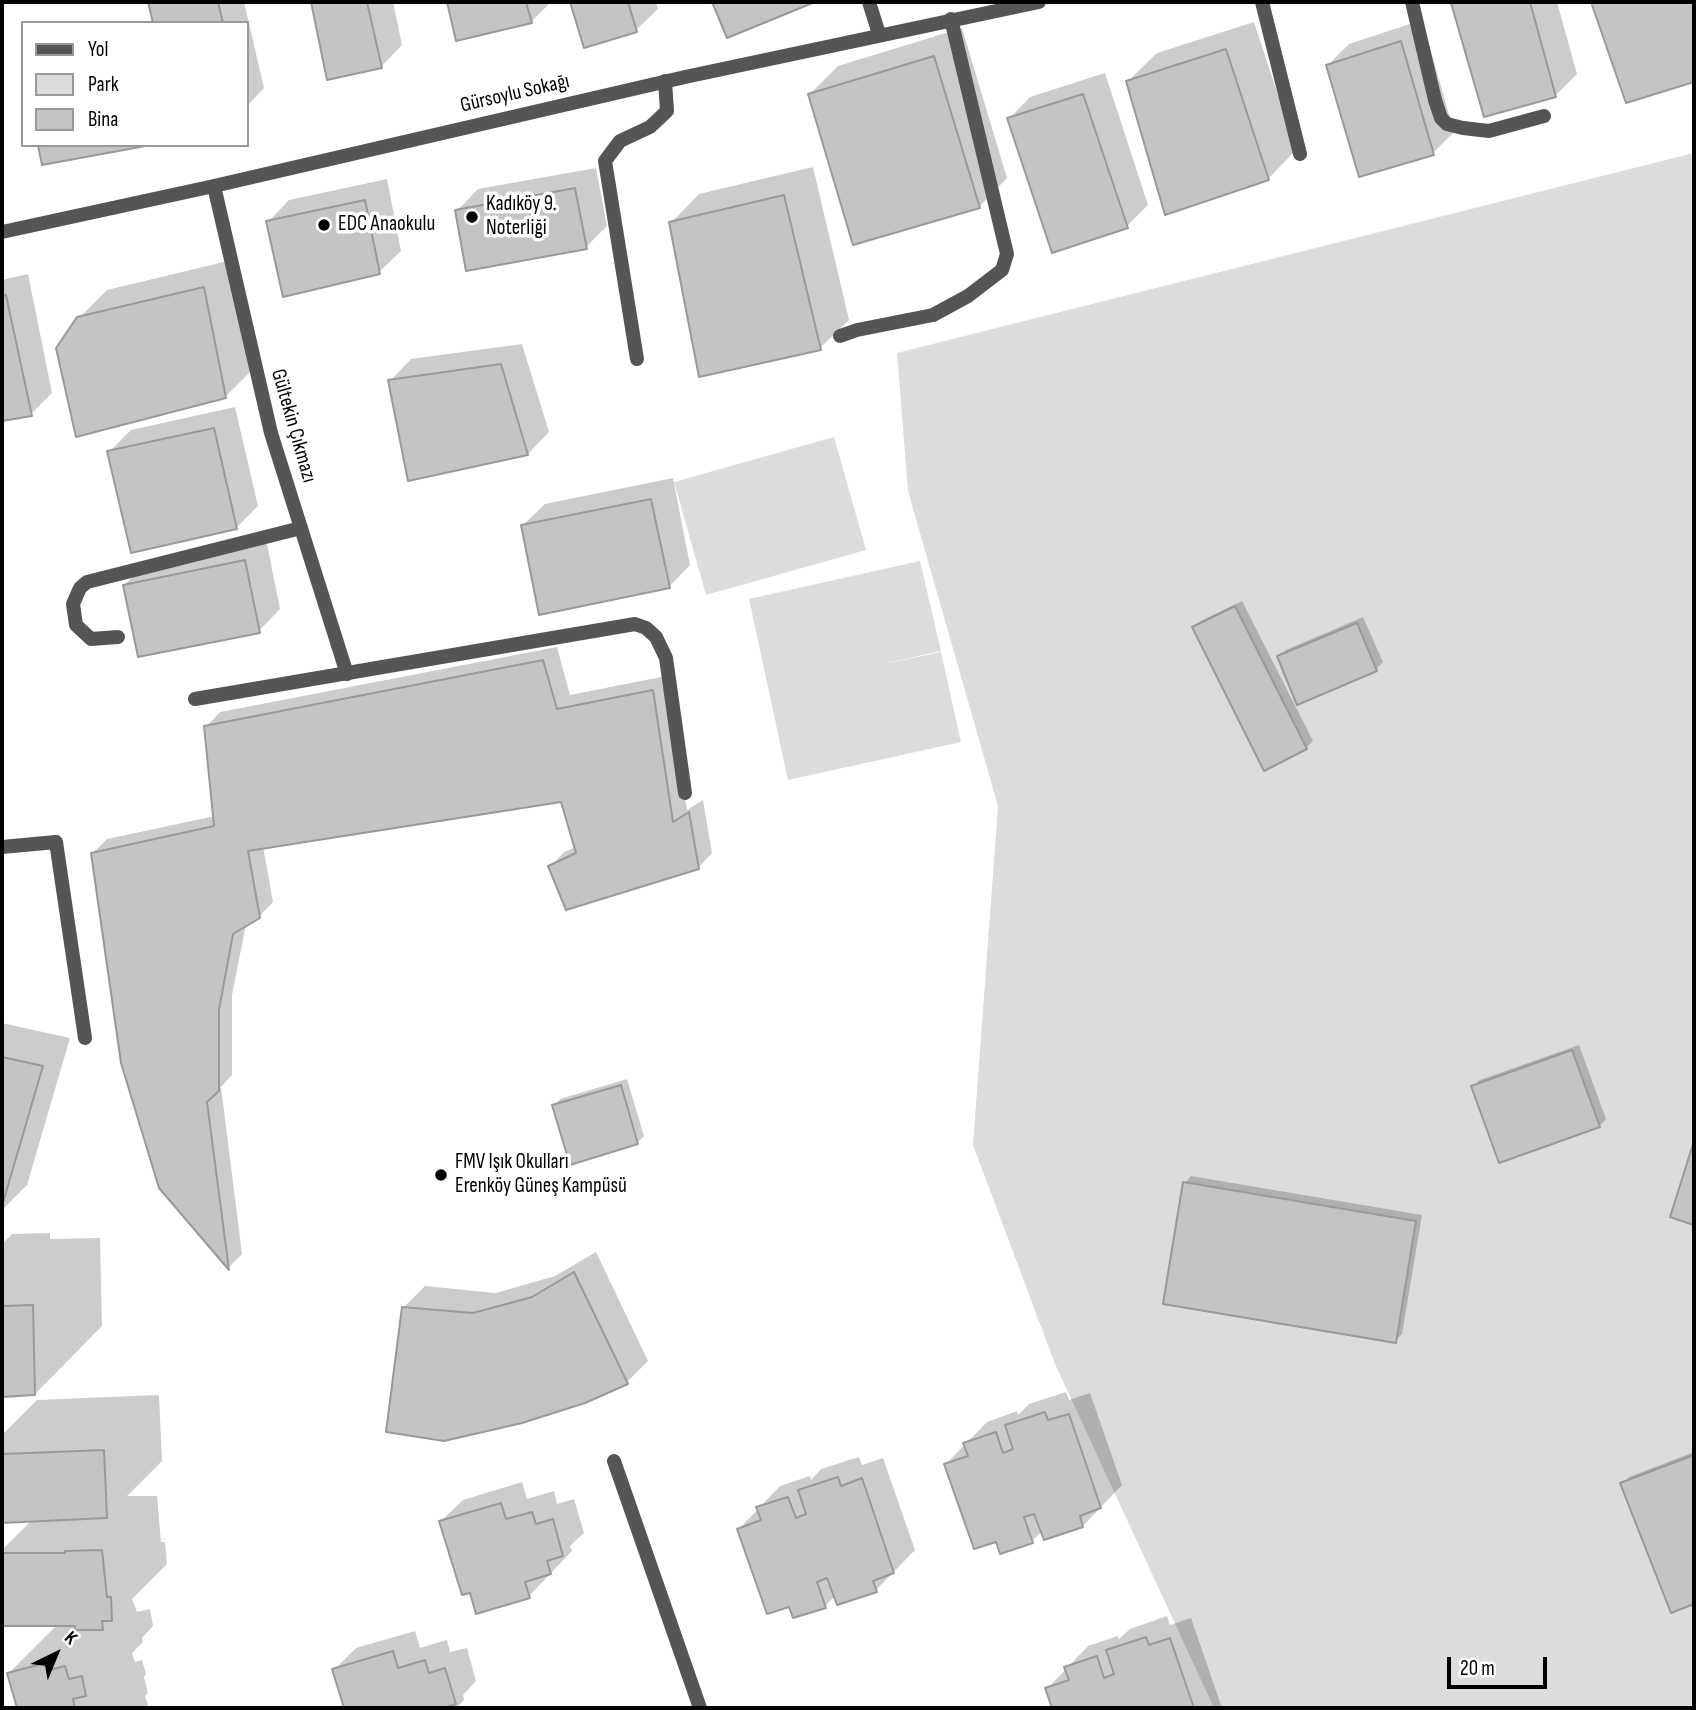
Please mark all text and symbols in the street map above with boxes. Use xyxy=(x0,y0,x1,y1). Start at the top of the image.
legend xyxy=(21,21,248,147)
text: Yol xyxy=(88,37,108,62)
street label: Gürsoylu Sokağı xyxy=(458,69,572,119)
text: Park xyxy=(88,72,119,97)
text: Bina xyxy=(88,107,118,132)
place label: Kadıköy 9. Noterliği xyxy=(486,192,557,242)
marker: Kadıköy 9. Noterliği xyxy=(464,209,480,225)
place label: EDC Anaokulu xyxy=(338,212,435,238)
marker: EDC Anaokulu xyxy=(316,217,332,233)
street label: Gültekin Çıkmazı xyxy=(265,366,321,486)
place label: FMV Işık Okulları Erenköy Güneş Kampüsü xyxy=(455,1150,627,1200)
marker: FMV Işık Okulları Erenköy Güneş Kampüsü xyxy=(433,1167,449,1183)
north arrow xyxy=(21,1619,91,1689)
text: K xyxy=(59,1627,82,1650)
scale bar xyxy=(1451,1644,1551,1688)
text: 20 m xyxy=(1460,1656,1495,1681)

